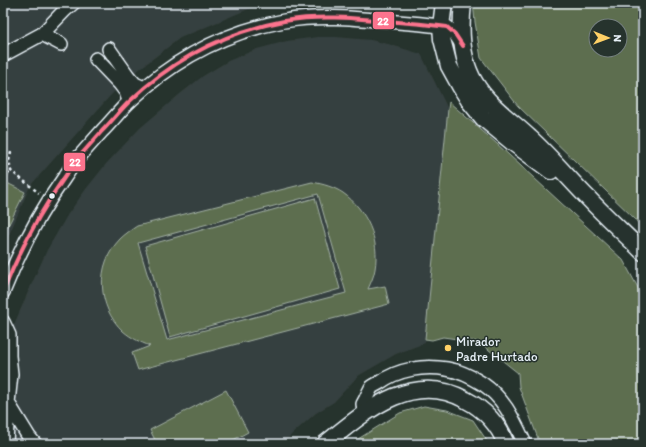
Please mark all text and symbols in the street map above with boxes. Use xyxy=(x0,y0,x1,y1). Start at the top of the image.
line badge: 22 xyxy=(372,11,395,30)
text: 22 xyxy=(377,15,389,28)
north arrow xyxy=(588,18,628,58)
text: N xyxy=(611,34,624,42)
line badge: 22 xyxy=(63,152,86,172)
text: 22 xyxy=(69,156,81,169)
unlabelled marker xyxy=(47,191,57,201)
place label: Mirador Padre Hurtado xyxy=(456,334,538,364)
marker: Mirador Padre Hurtado xyxy=(443,343,453,353)

